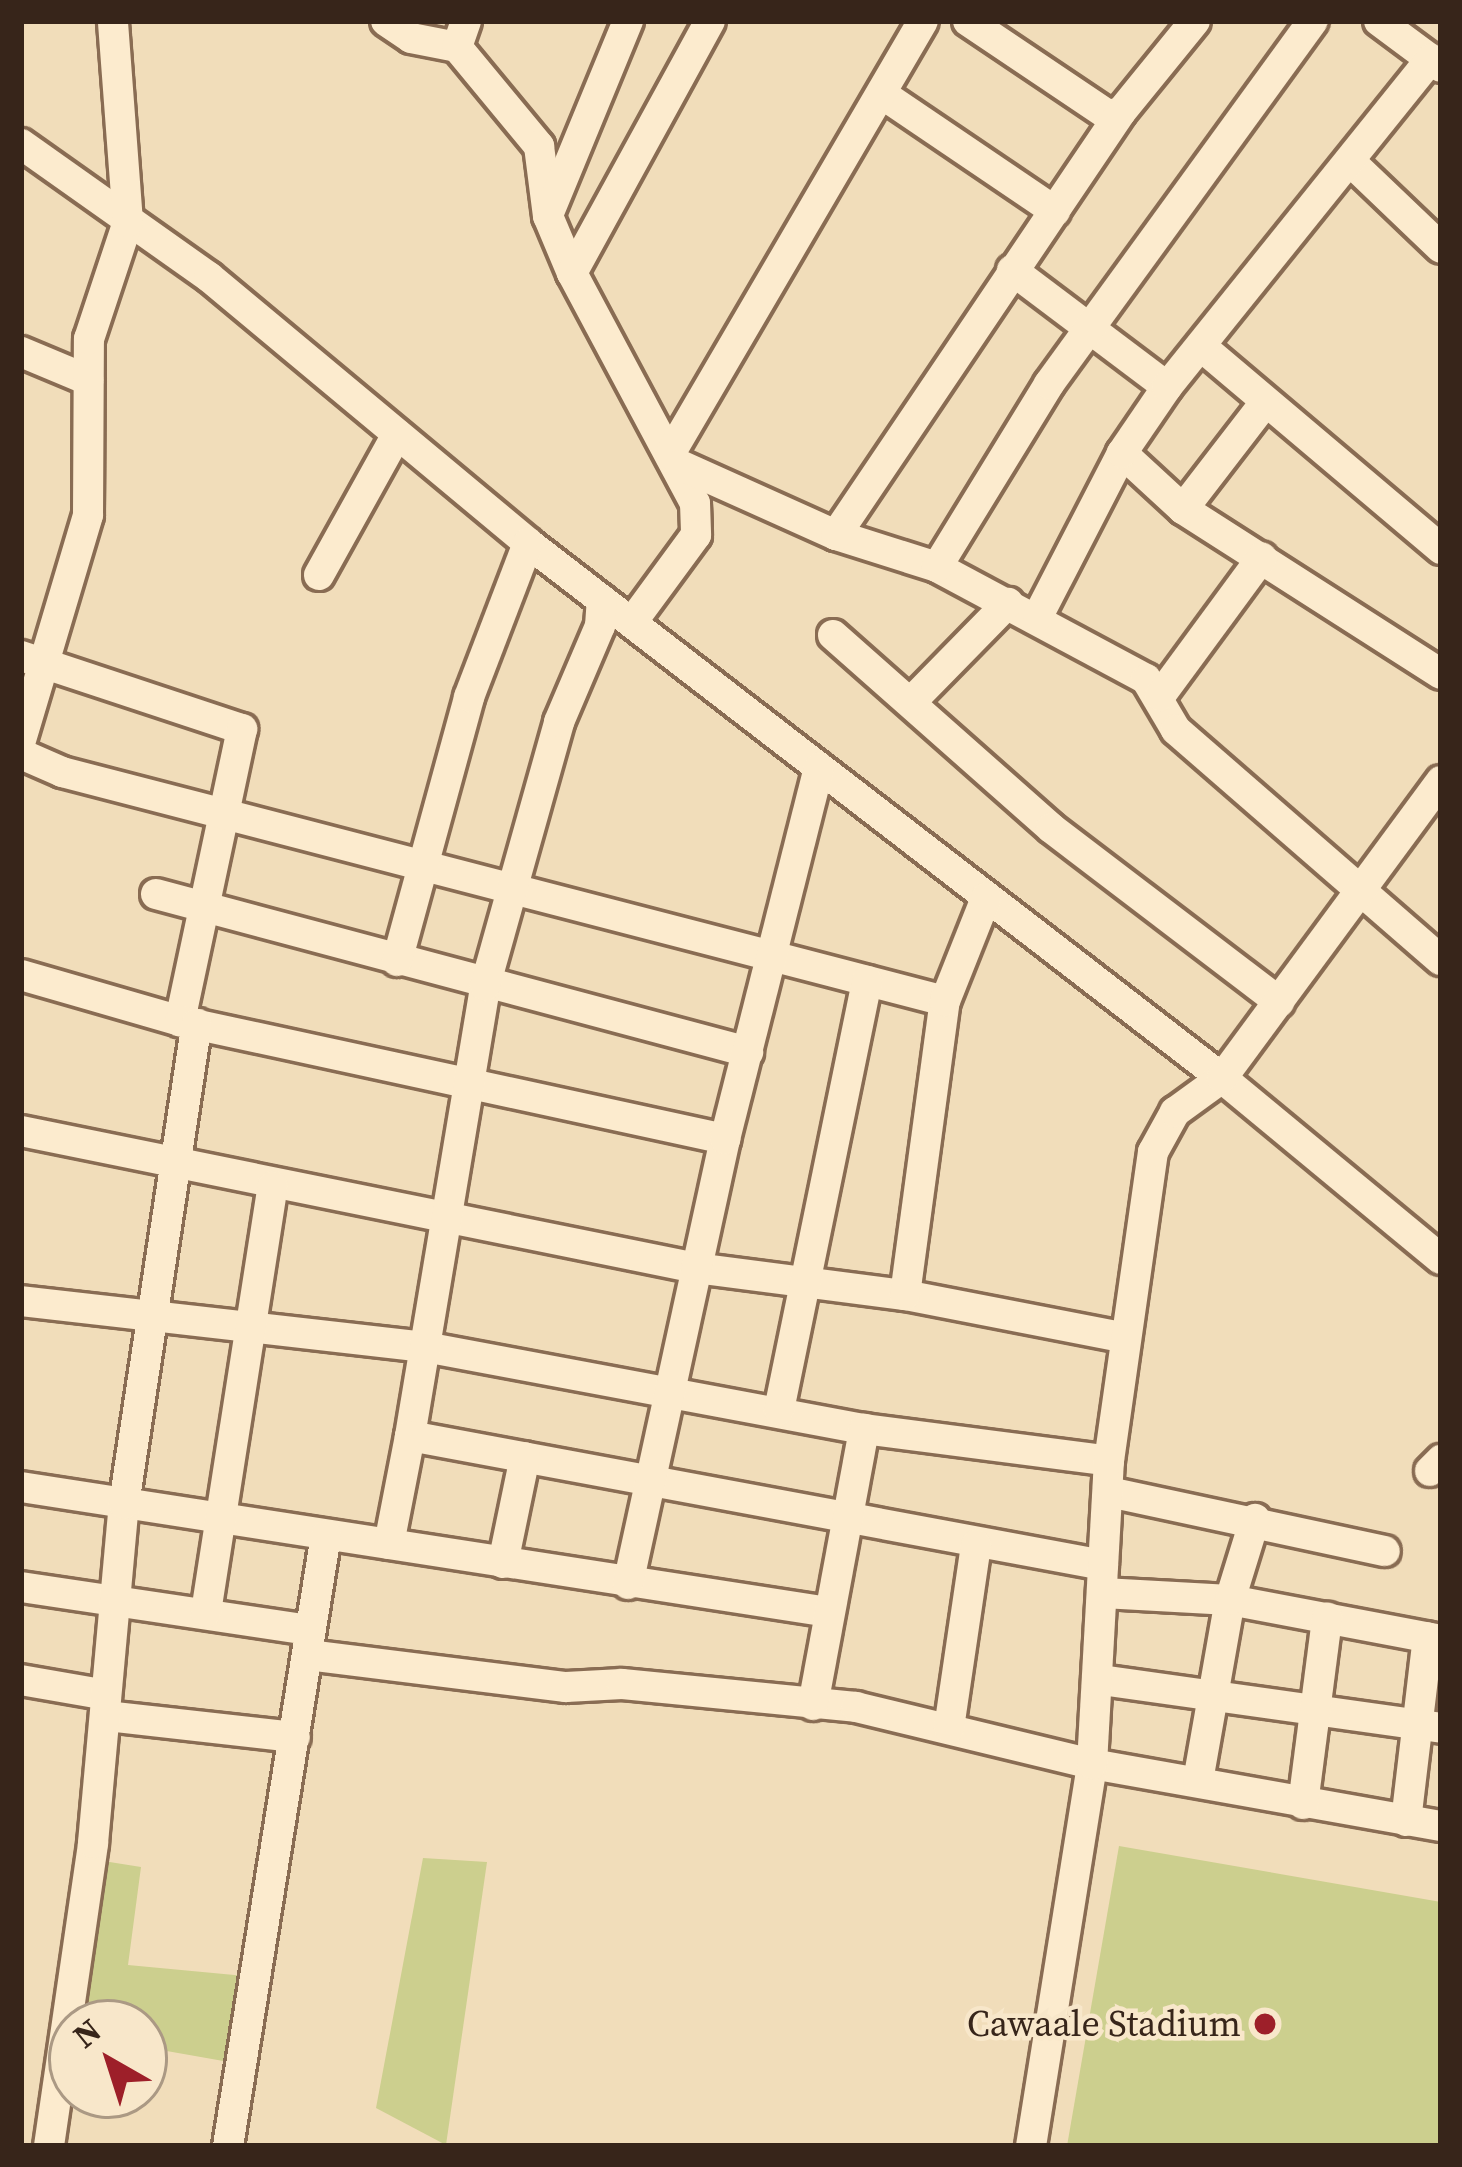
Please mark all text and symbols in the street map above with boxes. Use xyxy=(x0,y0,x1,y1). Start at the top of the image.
north arrow xyxy=(48,1999,168,2119)
place label: Cawaale Stadium xyxy=(967,2002,1241,2046)
text: N xyxy=(63,2008,110,2058)
marker: Cawaale Stadium xyxy=(1252,2011,1278,2037)

